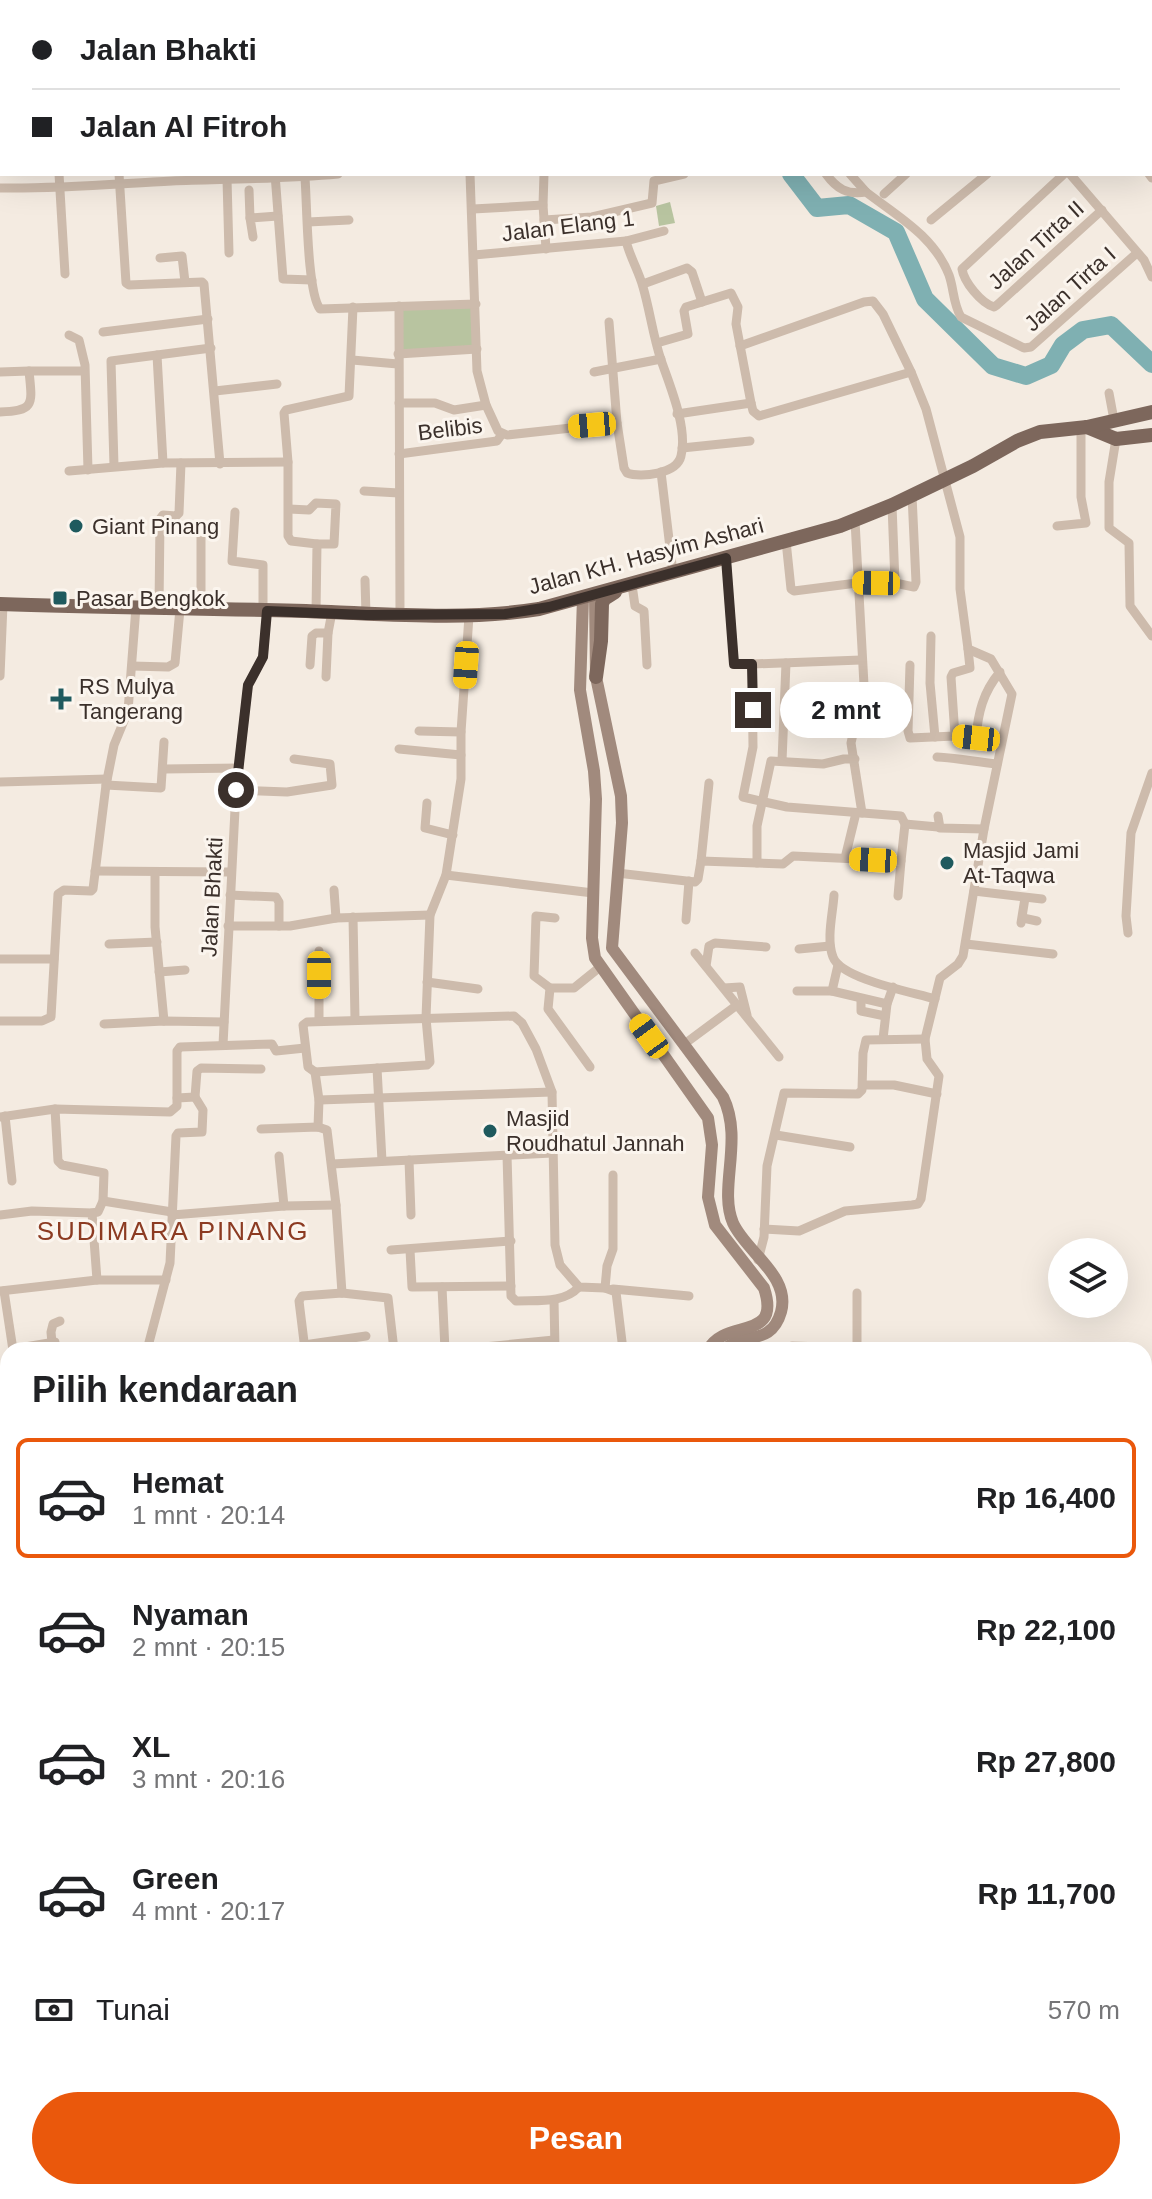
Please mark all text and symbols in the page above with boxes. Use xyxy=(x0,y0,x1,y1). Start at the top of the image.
text: Jalan Bhakti xyxy=(80,33,257,66)
text: Jalan Al Fitroh xyxy=(80,110,287,143)
street label: Jalan Tirta II xyxy=(982,195,1090,295)
street label: Jalan Elang 1 xyxy=(500,205,636,247)
street label: Jalan Tirta I xyxy=(1019,241,1121,337)
car xyxy=(567,411,617,439)
street label: Belibis xyxy=(416,413,484,445)
street label: Jalan KH. Hasyim Ashari xyxy=(526,513,766,599)
place label: Giant Pinang xyxy=(92,514,219,539)
marker: Giant Pinang xyxy=(67,517,85,535)
car xyxy=(852,571,900,595)
place label: Pasar Bengkok xyxy=(76,586,226,611)
marker: Pasar Bengkok xyxy=(51,589,69,607)
car xyxy=(452,640,480,690)
place label: RS Mulya Tangerang xyxy=(79,674,183,724)
callout: 2 mnt xyxy=(781,682,913,738)
marker: RS Mulya Tangerang xyxy=(50,688,72,710)
route end xyxy=(735,692,771,728)
text: 2 mnt xyxy=(811,695,881,725)
car xyxy=(951,724,1001,752)
route start xyxy=(218,772,254,808)
street label: Jalan Bhakti xyxy=(196,836,228,958)
place label: Masjid Jami At-Taqwa xyxy=(963,838,1079,888)
car xyxy=(848,847,898,873)
marker: Masjid Jami At-Taqwa xyxy=(938,854,956,872)
car xyxy=(307,951,331,999)
car xyxy=(625,1010,673,1062)
place label: Masjid Roudhatul Jannah xyxy=(506,1106,685,1156)
marker: Masjid Roudhatul Jannah xyxy=(481,1122,499,1140)
district label: SUDIMARA PINANG xyxy=(37,1216,309,1246)
map controls xyxy=(1048,1238,1128,1318)
button: layers xyxy=(1048,1238,1128,1318)
text: Pilih kendaraan xyxy=(32,1369,298,1410)
icon: car xyxy=(36,1462,108,1534)
text: Hemat xyxy=(132,1466,224,1499)
text: Rp 16,400 xyxy=(976,1481,1116,1514)
text: 1 mnt · 20:14 xyxy=(132,1500,285,1530)
icon: car xyxy=(36,1594,108,1666)
text: Nyaman xyxy=(132,1598,249,1631)
text: Rp 22,100 xyxy=(976,1613,1116,1646)
text: 2 mnt · 20:15 xyxy=(132,1632,285,1662)
icon: car xyxy=(36,1726,108,1798)
text: XL xyxy=(132,1730,170,1763)
text: Rp 27,800 xyxy=(976,1745,1116,1778)
text: 3 mnt · 20:16 xyxy=(132,1764,285,1794)
icon: car xyxy=(36,1858,108,1930)
text: Green xyxy=(132,1862,219,1895)
text: Rp 11,700 xyxy=(978,1877,1116,1910)
text: 4 mnt · 20:17 xyxy=(132,1896,285,1926)
icon: cash xyxy=(32,1988,76,2032)
text: Tunai xyxy=(96,1993,170,2026)
text: 570 m xyxy=(1048,1995,1120,2025)
button: Pesan xyxy=(32,2092,1120,2184)

